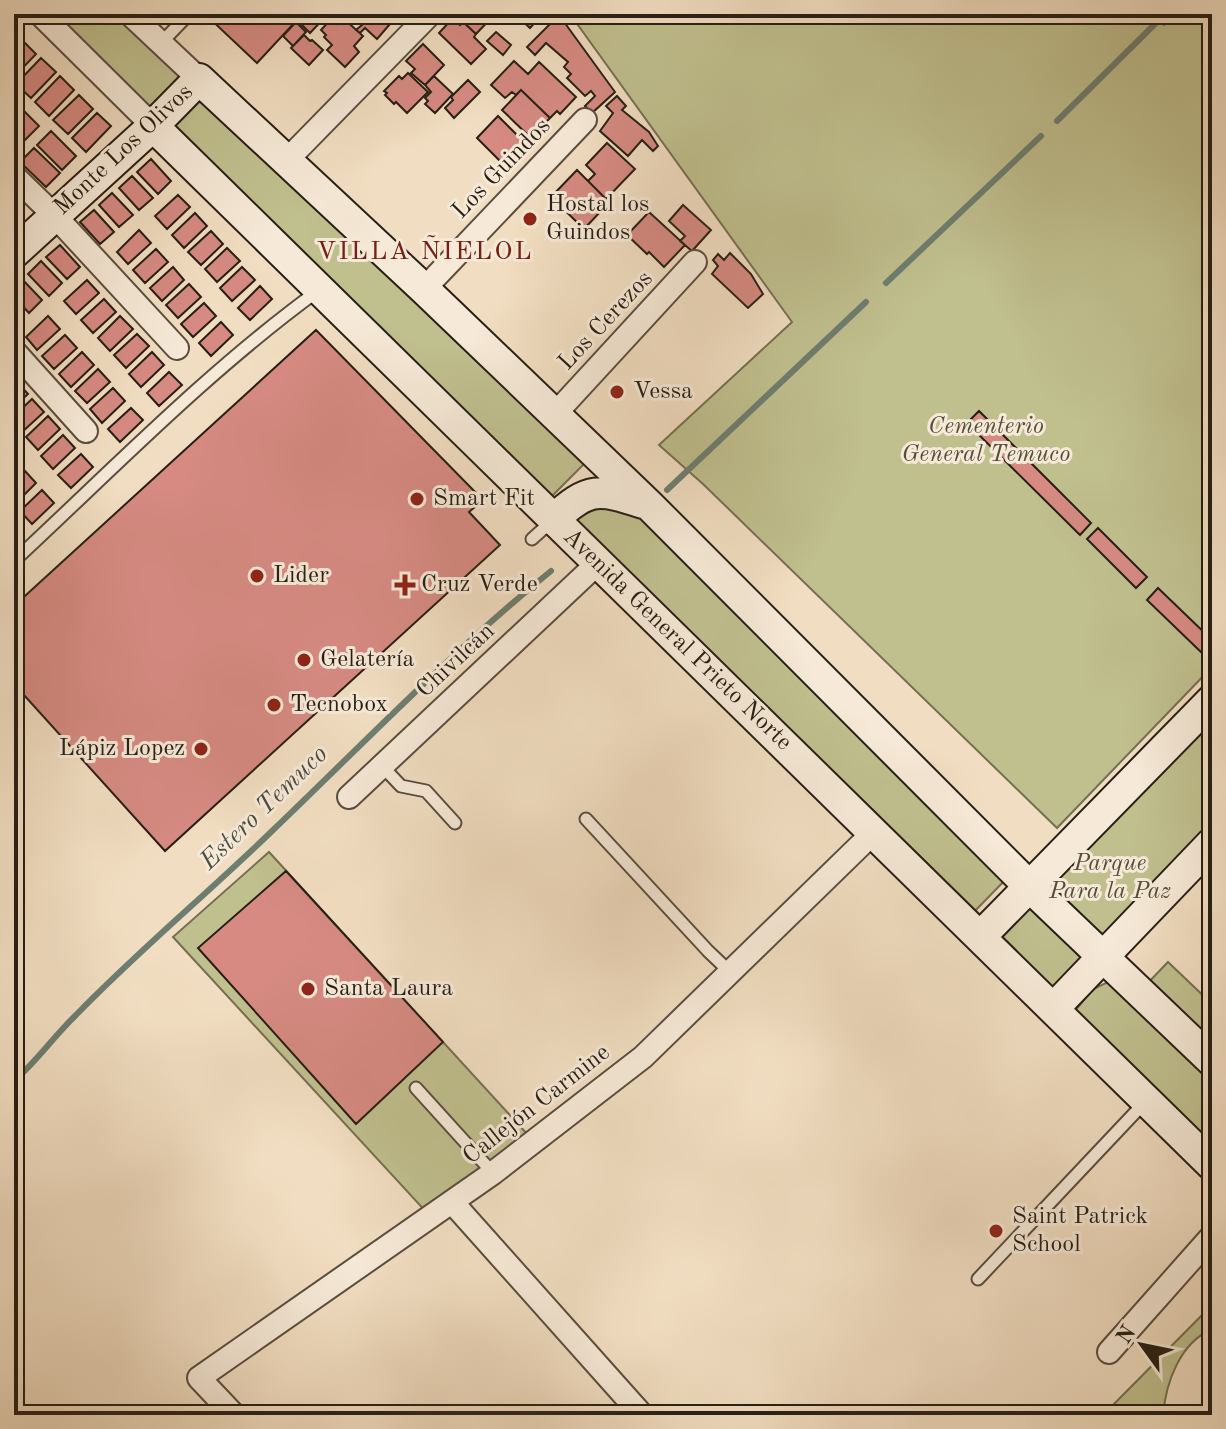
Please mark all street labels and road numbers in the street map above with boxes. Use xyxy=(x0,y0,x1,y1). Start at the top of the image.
street label: Monte Los Olivos xyxy=(50,80,198,220)
street label: Los Guindos xyxy=(448,114,556,224)
street label: Los Cerezos xyxy=(554,267,658,375)
street label: Avenida General Prieto Norte xyxy=(558,525,796,755)
street label: Chivilcán xyxy=(412,619,500,703)
street label: Callejón Carmine xyxy=(459,1041,615,1169)

